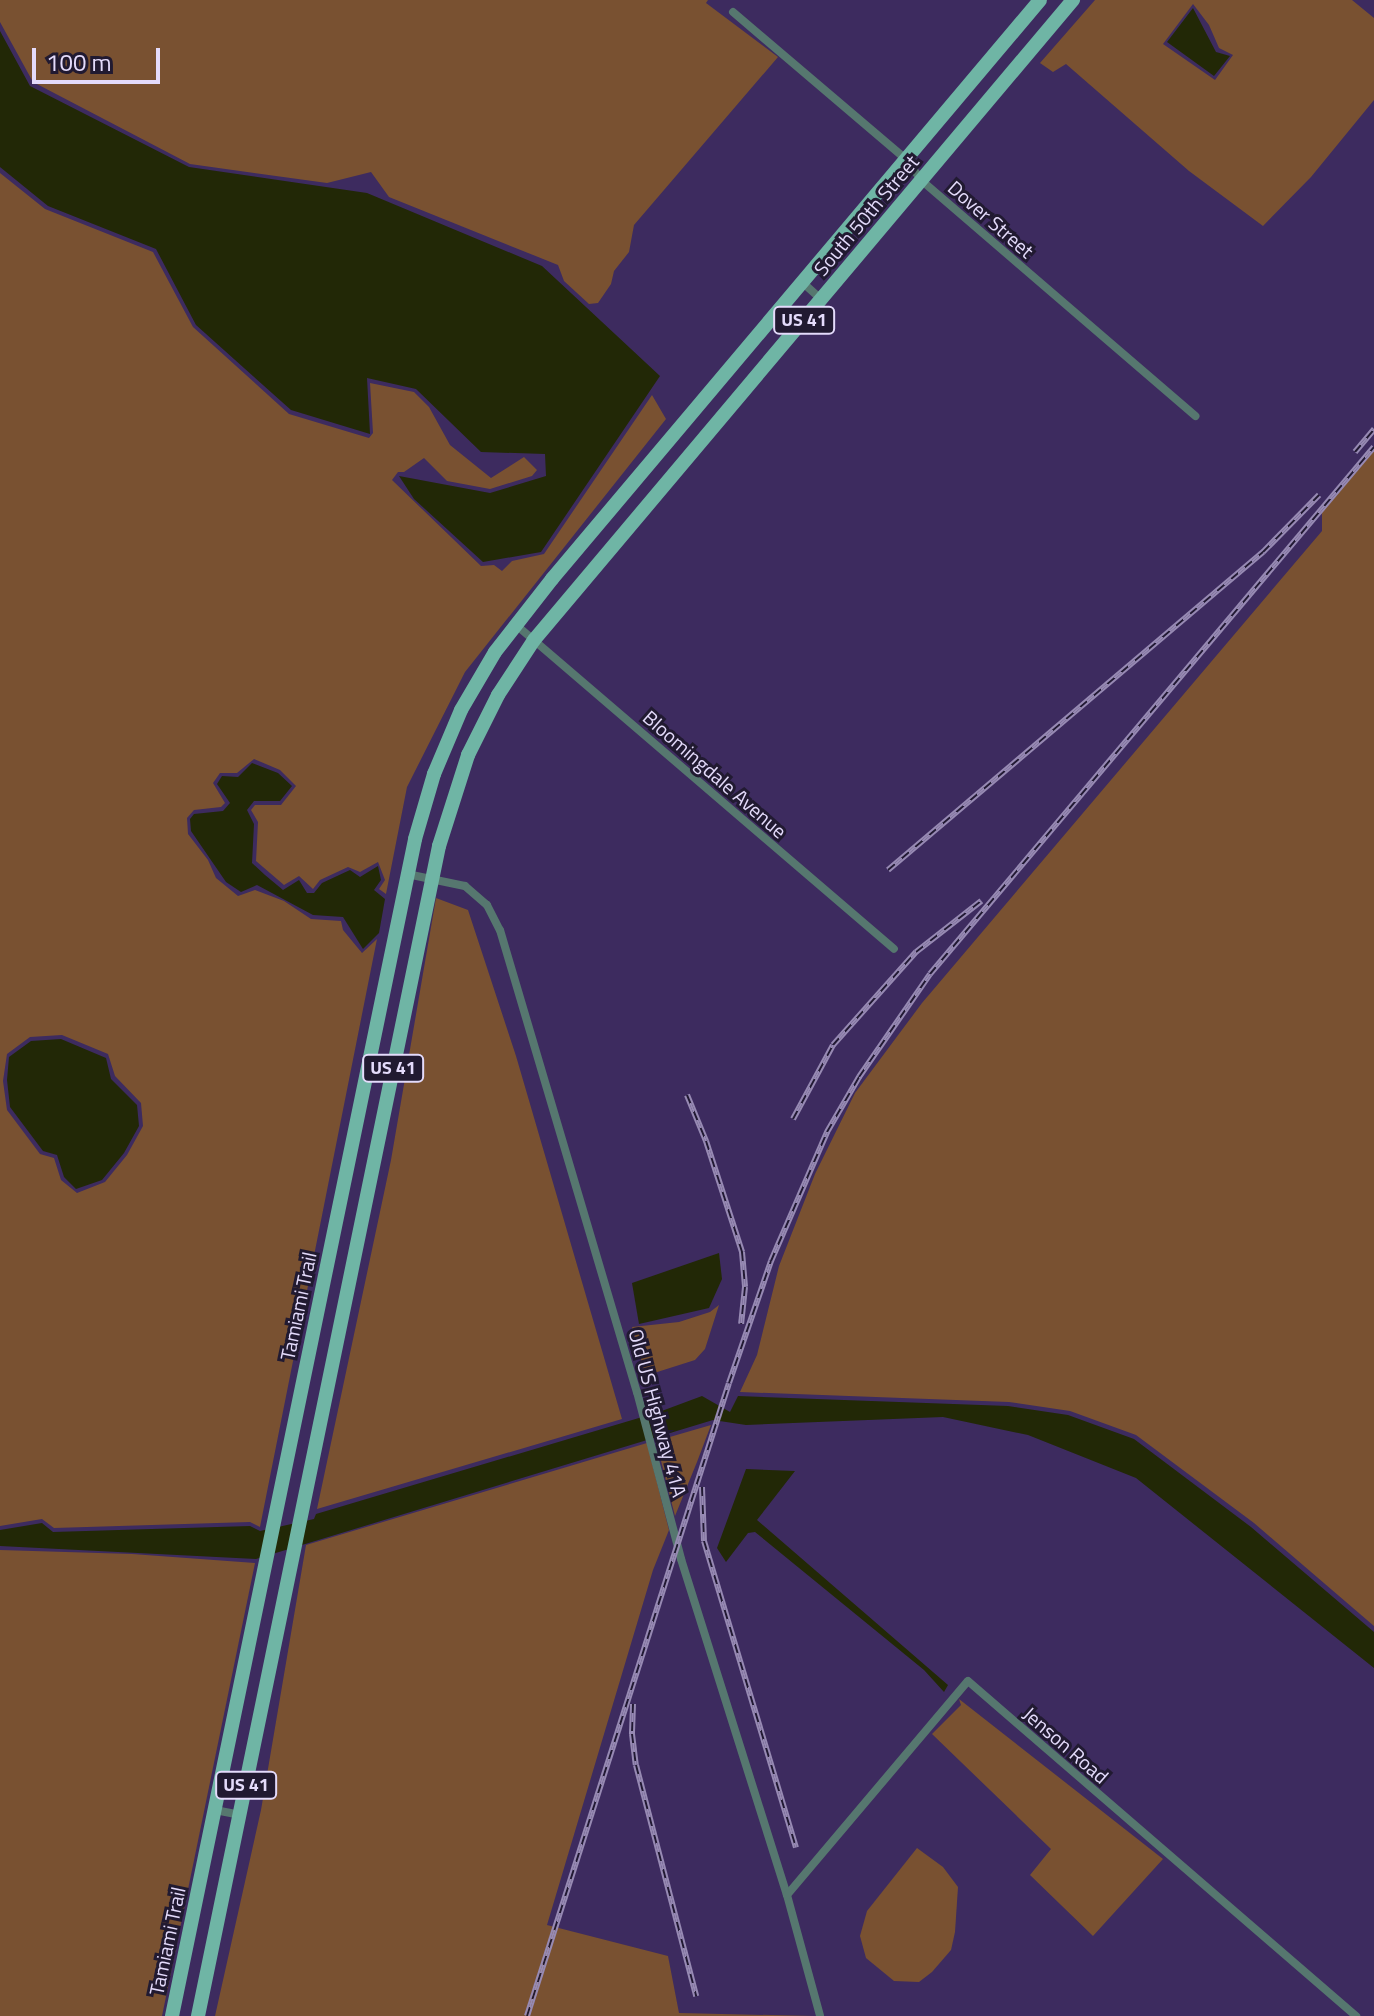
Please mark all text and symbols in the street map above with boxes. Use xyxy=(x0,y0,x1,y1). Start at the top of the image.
scale bar xyxy=(36,32,164,82)
text: 100 m xyxy=(46,44,112,80)
street label: South 50th Street xyxy=(809,150,923,280)
street label: Dover Street xyxy=(943,175,1039,263)
road number: US 41 xyxy=(772,306,836,334)
street label: Bloomingdale Avenue xyxy=(638,705,792,843)
road number: US 41 xyxy=(361,1054,425,1082)
street label: Tamiami Trail xyxy=(275,1250,321,1362)
street label: Old US Highway 41A xyxy=(624,1326,692,1500)
street label: Jenson Road xyxy=(1019,1702,1113,1788)
road number: US 41 xyxy=(214,1771,278,1799)
street label: Tamiami Trail xyxy=(144,1885,190,1997)

